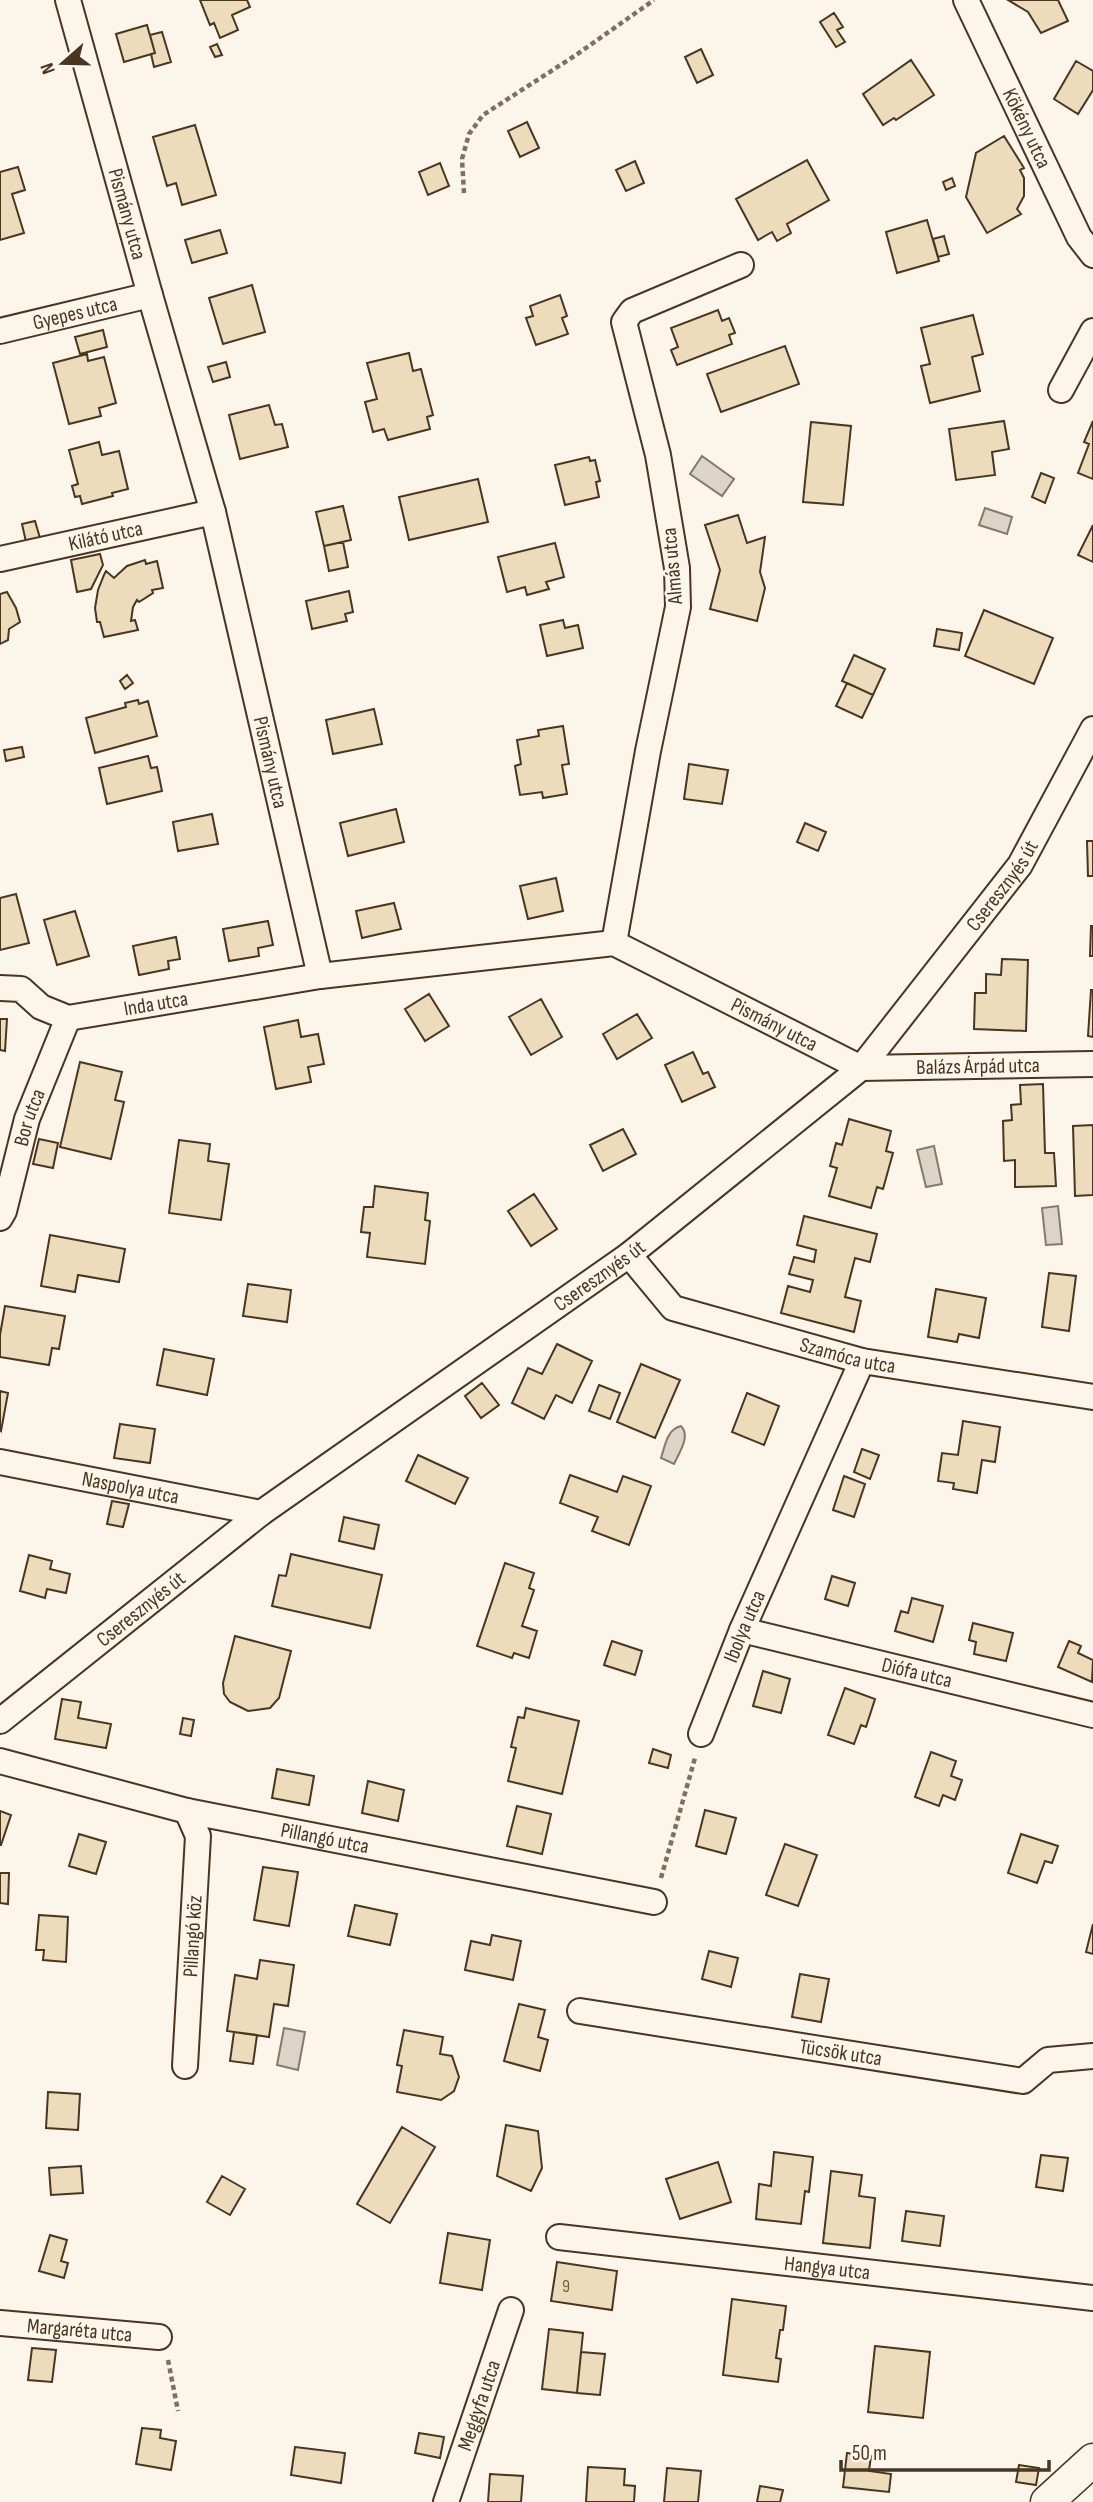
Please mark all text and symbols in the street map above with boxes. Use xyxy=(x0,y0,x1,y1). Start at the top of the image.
north arrow xyxy=(28,28,98,98)
text: N xyxy=(36,60,61,77)
street label: Kökény utca xyxy=(997,84,1056,172)
street label: Pismány utca xyxy=(102,166,152,262)
street label: Gyepes utca xyxy=(30,291,120,336)
street label: Kilátó utca xyxy=(66,516,145,557)
street label: Almás utca xyxy=(657,527,688,606)
street label: Pismány utca xyxy=(248,714,293,811)
street label: Cseresznyés út xyxy=(961,836,1044,936)
street label: Inda utca xyxy=(122,986,190,1022)
street label: Pismány utca xyxy=(727,992,822,1057)
street label: Balázs Árpád utca xyxy=(916,1053,1040,1080)
street label: Bor utca xyxy=(9,1085,51,1149)
street label: Cseresznyés út xyxy=(549,1235,650,1317)
street label: Szamóca utca xyxy=(797,1332,897,1379)
street label: Naspolya utca xyxy=(80,1466,181,1510)
street label: Cseresznyés út xyxy=(92,1566,190,1652)
street label: Ibolya utca xyxy=(718,1587,771,1666)
street label: Diófa utca xyxy=(879,1652,954,1693)
street label: Pillangó utca xyxy=(279,1818,371,1859)
street label: Pillangó köz xyxy=(178,1894,208,1978)
street label: Tücsök utca xyxy=(798,2034,884,2072)
street label: Hangya utca xyxy=(783,2251,871,2285)
house number: 9 xyxy=(562,2276,570,2297)
street label: Margaréta utca xyxy=(26,2313,133,2348)
street label: Meggyfa utca xyxy=(452,2357,506,2454)
scale bar xyxy=(841,2428,1049,2472)
text: 50 m xyxy=(852,2441,887,2466)

